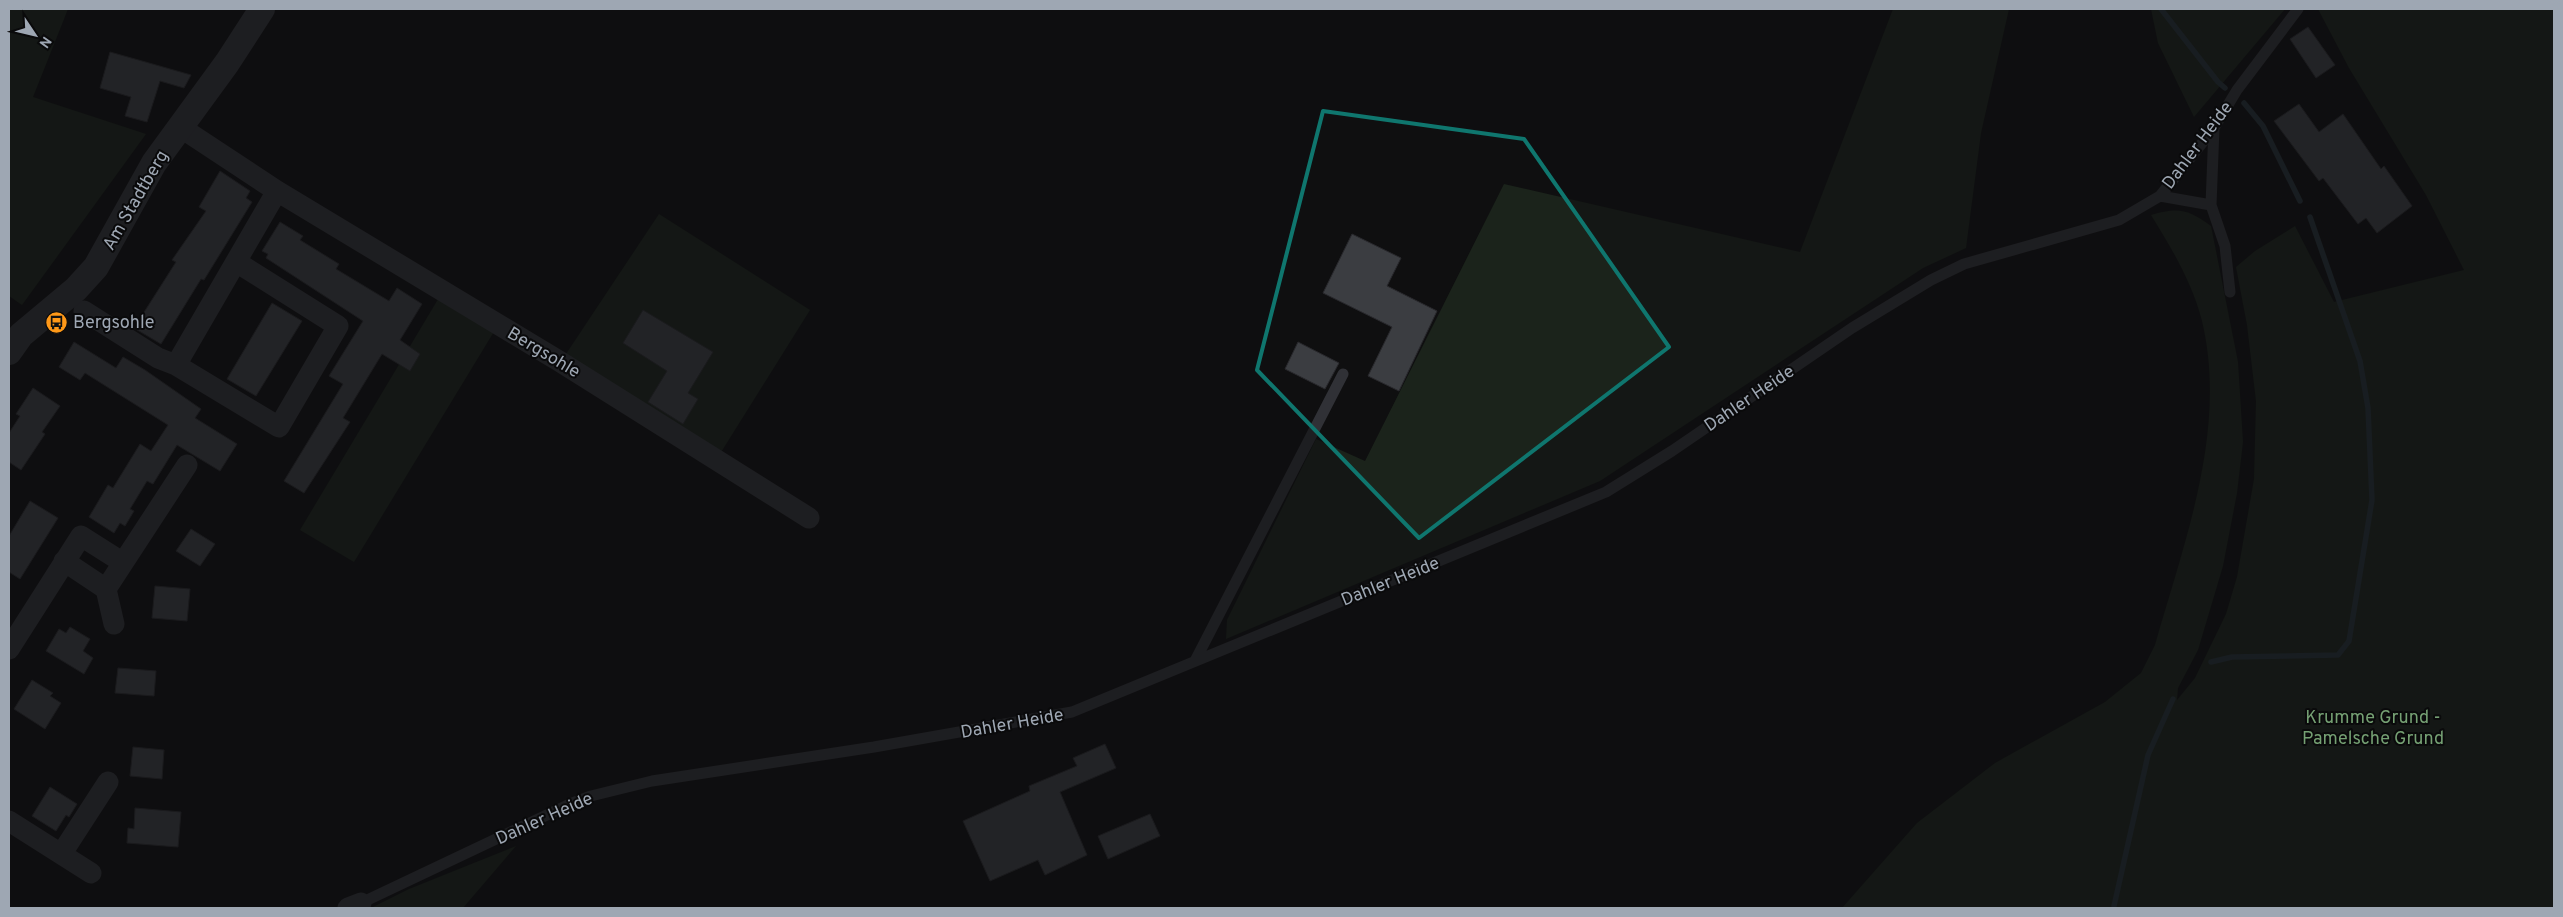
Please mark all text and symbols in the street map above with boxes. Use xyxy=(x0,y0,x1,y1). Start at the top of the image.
north arrow xyxy=(10,10,60,60)
text: N xyxy=(35,33,54,51)
street label: Dahler Heide xyxy=(2158,97,2239,194)
street label: Am Stadtberg xyxy=(98,146,174,255)
bus stop icon: Bergsohle xyxy=(45,310,69,334)
place label: Bergsohle xyxy=(73,312,154,335)
street label: Bergsohle xyxy=(502,322,584,384)
street label: Dahler Heide xyxy=(1700,361,1799,438)
street label: Dahler Heide xyxy=(1338,552,1443,613)
street label: Dahler Heide xyxy=(959,704,1065,745)
park label: Krumme Grund - Pamelsche Grund xyxy=(2302,707,2444,751)
street label: Dahler Heide xyxy=(492,788,597,851)

